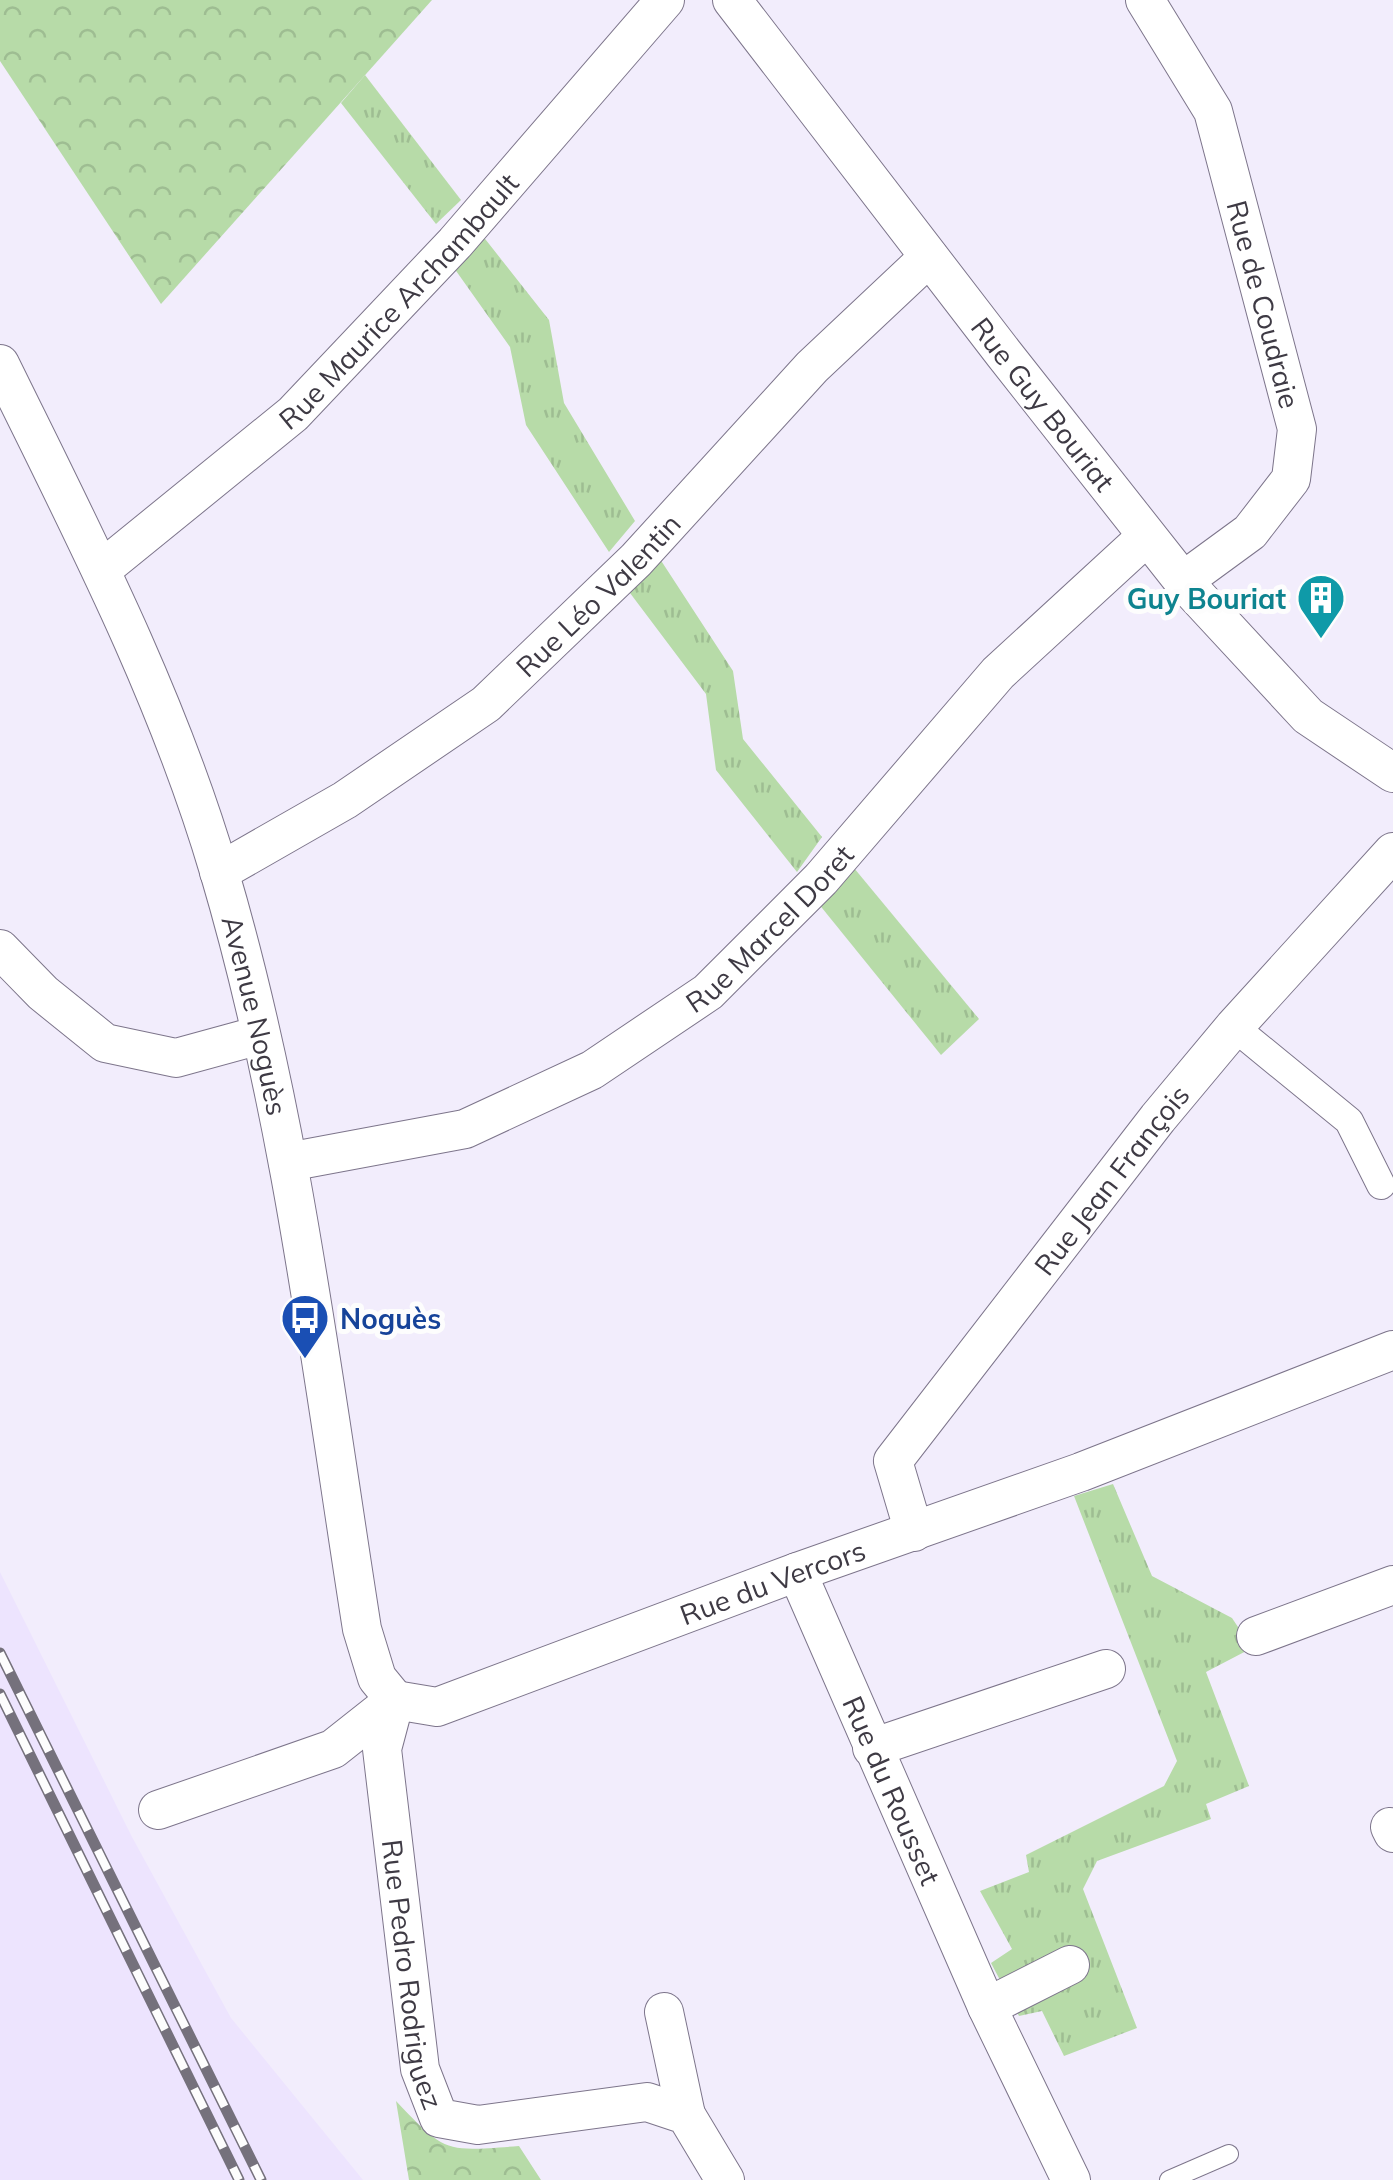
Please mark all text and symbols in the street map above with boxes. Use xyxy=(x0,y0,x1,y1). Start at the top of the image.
street label: Rue Maurice Archambault xyxy=(271,165,525,436)
street label: Rue de Coudraie xyxy=(1220,197,1308,412)
street label: Rue Guy Bouriat xyxy=(964,310,1123,498)
street label: Rue Léo Valentin xyxy=(508,506,688,684)
building icon: Guy Bouriat xyxy=(1295,572,1347,640)
place label: Guy Bouriat xyxy=(1127,581,1286,616)
street label: Rue Marcel Doret xyxy=(679,837,861,1020)
street label: Avenue Noguès xyxy=(215,912,296,1118)
street label: Rue Jean François xyxy=(1026,1077,1196,1282)
bus stop icon: Noguès xyxy=(279,1292,331,1360)
place label: Noguès xyxy=(340,1301,441,1336)
street label: Rue du Vercors xyxy=(675,1532,870,1632)
street label: Rue du Rousset xyxy=(836,1690,949,1890)
street label: Rue Pedro Rodriguez xyxy=(375,1837,451,2114)

